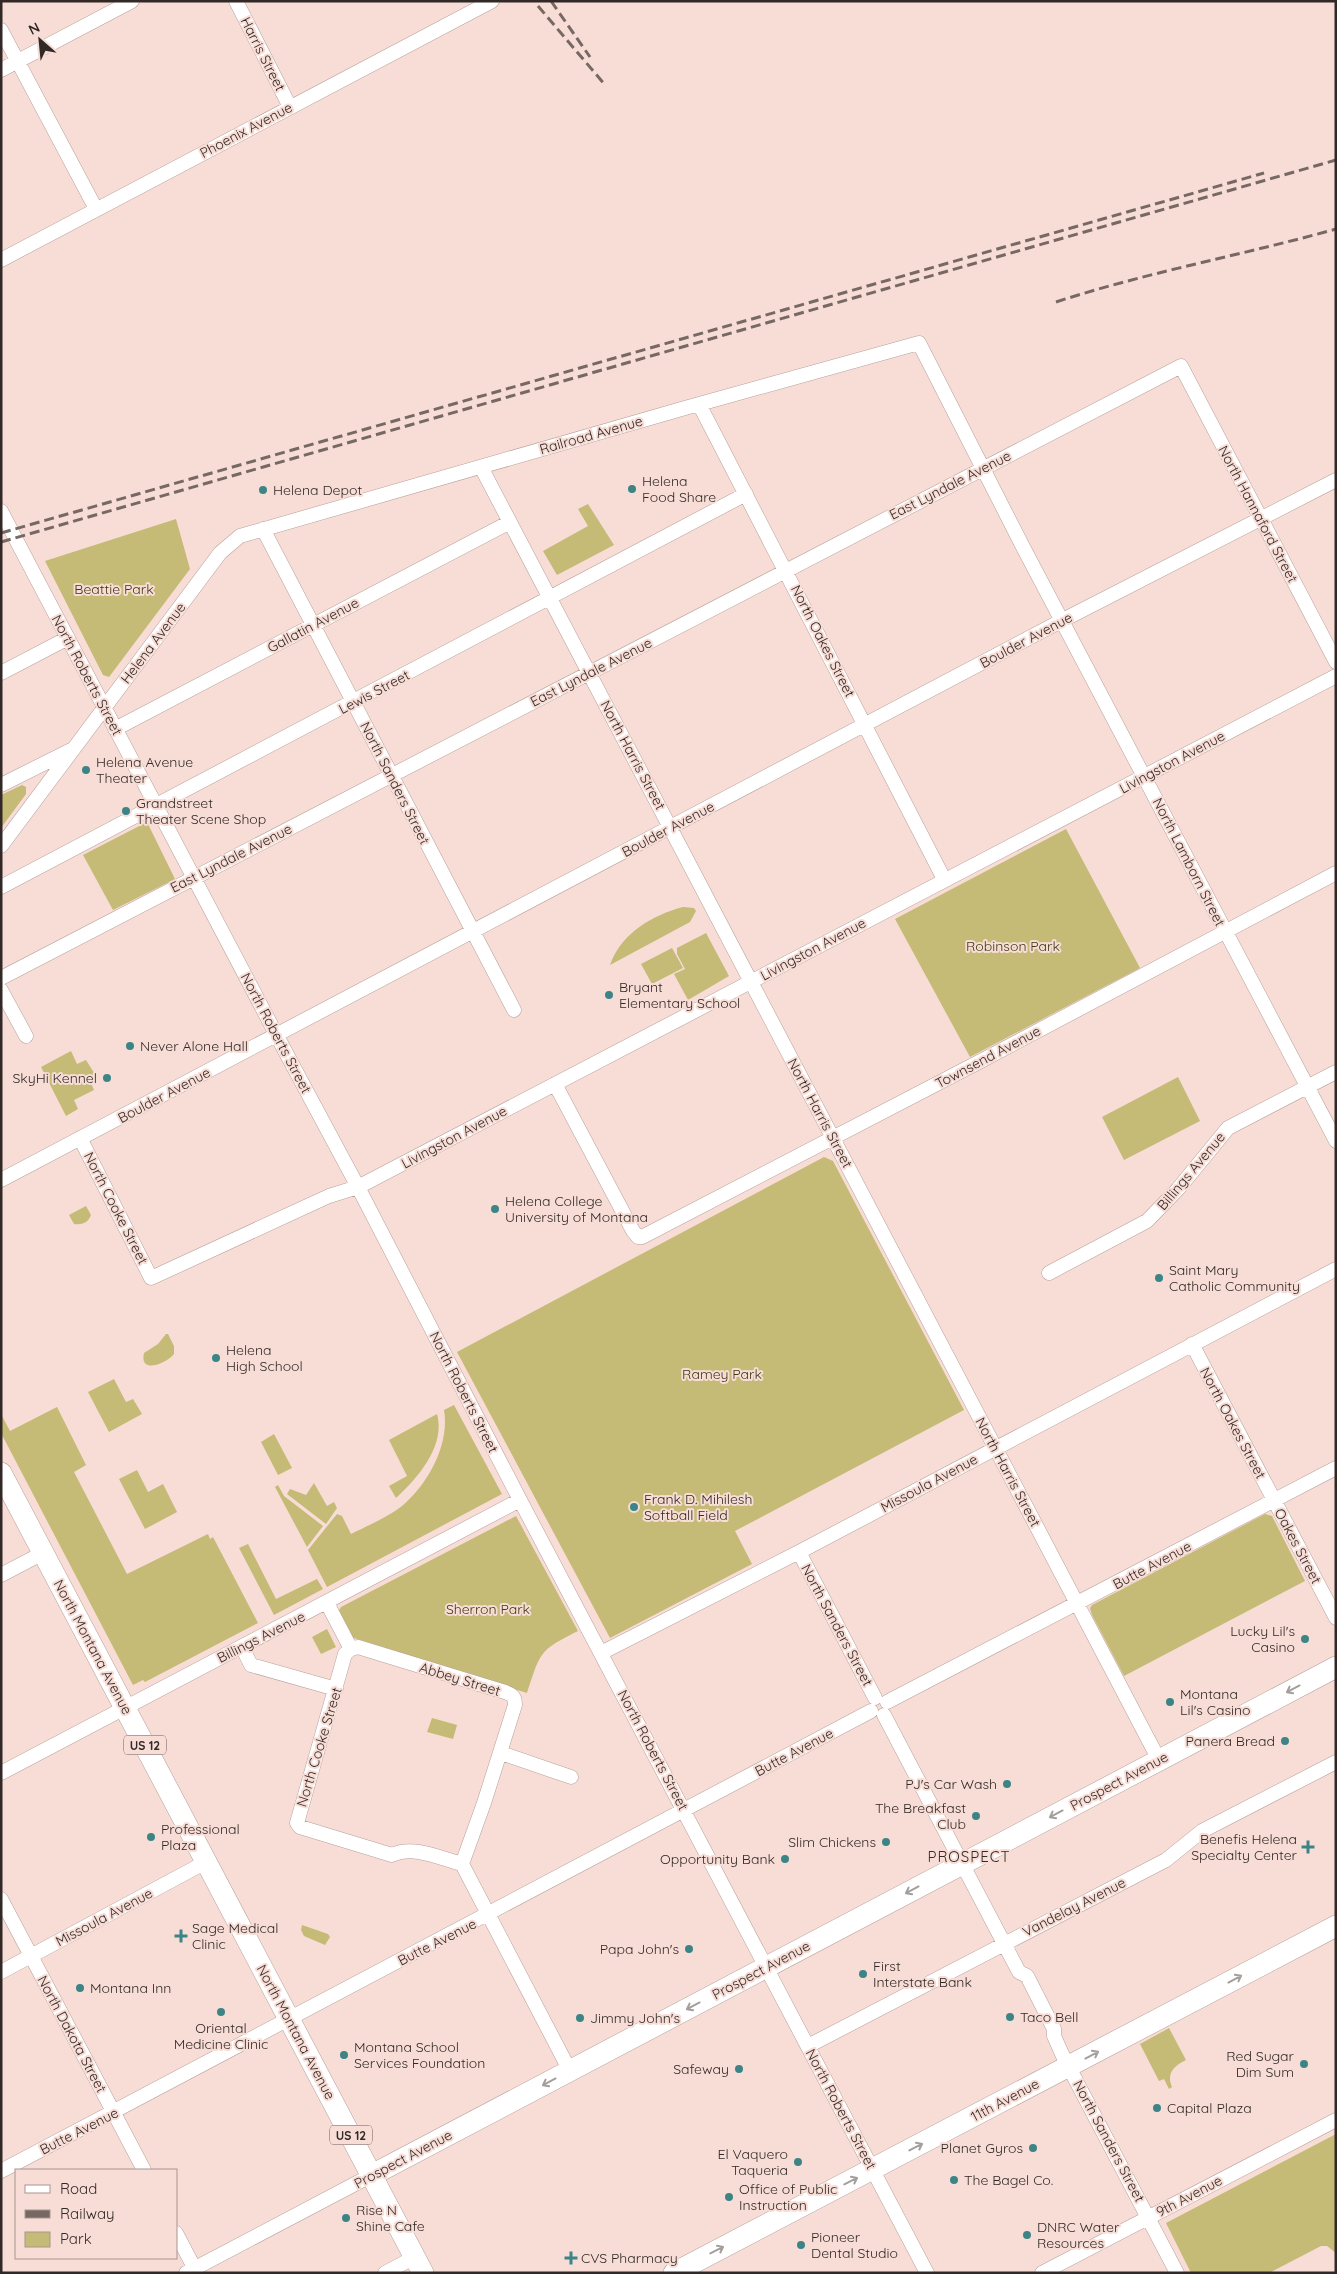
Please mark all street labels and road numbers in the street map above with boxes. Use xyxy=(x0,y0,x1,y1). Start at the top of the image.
street label: Harris Street xyxy=(237,14,290,94)
street label: Phoenix Avenue xyxy=(197,98,295,162)
street label: Railroad Avenue xyxy=(537,412,645,458)
street label: North Hannaford Street xyxy=(1214,442,1302,586)
street label: East Lyndale Avenue xyxy=(886,446,1014,524)
street label: North Oakes Street xyxy=(787,582,859,700)
street label: Gallatin Avenue xyxy=(264,593,362,657)
street label: Helena Avenue xyxy=(117,599,190,687)
street label: Boulder Avenue xyxy=(977,608,1075,672)
street label: North Roberts Street xyxy=(48,612,126,739)
street label: East Lyndale Avenue xyxy=(527,633,655,711)
street label: Lewis Street xyxy=(336,666,413,718)
street label: North Harris Street xyxy=(597,697,670,813)
street label: North Sanders Street xyxy=(356,719,434,848)
street label: Livingston Avenue xyxy=(1116,727,1228,797)
street label: North Lamborn Street xyxy=(1149,795,1229,929)
street label: Boulder Avenue xyxy=(619,797,717,861)
street label: East Lyndale Avenue xyxy=(167,819,295,897)
street label: Livingston Avenue xyxy=(757,914,869,984)
street label: North Roberts Street xyxy=(237,970,315,1097)
street label: Townsend Avenue xyxy=(932,1022,1044,1092)
street label: North Harris Street xyxy=(784,1055,857,1171)
street label: Boulder Avenue xyxy=(115,1063,213,1127)
street label: Livingston Avenue xyxy=(398,1102,510,1172)
street label: Billings Avenue xyxy=(1153,1128,1229,1214)
street label: North Cooke Street xyxy=(80,1149,152,1267)
street label: North Roberts Street xyxy=(426,1328,502,1456)
street label: North Oakes Street xyxy=(1196,1364,1270,1482)
street label: North Harris Street xyxy=(972,1414,1045,1530)
street label: Missoula Avenue xyxy=(877,1450,981,1516)
street label: Oakes Street xyxy=(1271,1505,1326,1587)
street label: Butte Avenue xyxy=(1110,1537,1194,1593)
street label: North Sanders Street xyxy=(797,1561,877,1689)
street label: North Montana Avenue xyxy=(50,1576,136,1718)
street label: Billings Avenue xyxy=(214,1607,308,1667)
street label: Abbey Street xyxy=(417,1658,503,1700)
street label: North Cooke Street xyxy=(292,1685,346,1809)
street label: North Roberts Street xyxy=(614,1687,692,1814)
street label: Butte Avenue xyxy=(752,1724,836,1780)
road number: US 12 xyxy=(124,1736,166,1754)
street label: Prospect Avenue xyxy=(1067,1748,1171,1814)
street label: Vandelay Avenue xyxy=(1019,1873,1129,1941)
street label: Missoula Avenue xyxy=(52,1884,156,1950)
street label: Butte Avenue xyxy=(395,1914,480,1970)
street label: Prospect Avenue xyxy=(709,1937,813,2003)
street label: North Montana Avenue xyxy=(253,1961,339,2103)
street label: North Dakota Street xyxy=(34,1972,111,2096)
street label: North Roberts Street xyxy=(802,2046,880,2173)
street label: 11th Avenue xyxy=(968,2074,1042,2125)
street label: North Sanders Street xyxy=(1069,2077,1149,2205)
street label: Butte Avenue xyxy=(37,2103,122,2159)
road number: US 12 xyxy=(330,2126,372,2144)
street label: Prospect Avenue xyxy=(351,2126,455,2192)
street label: 9th Avenue xyxy=(1153,2171,1225,2221)

